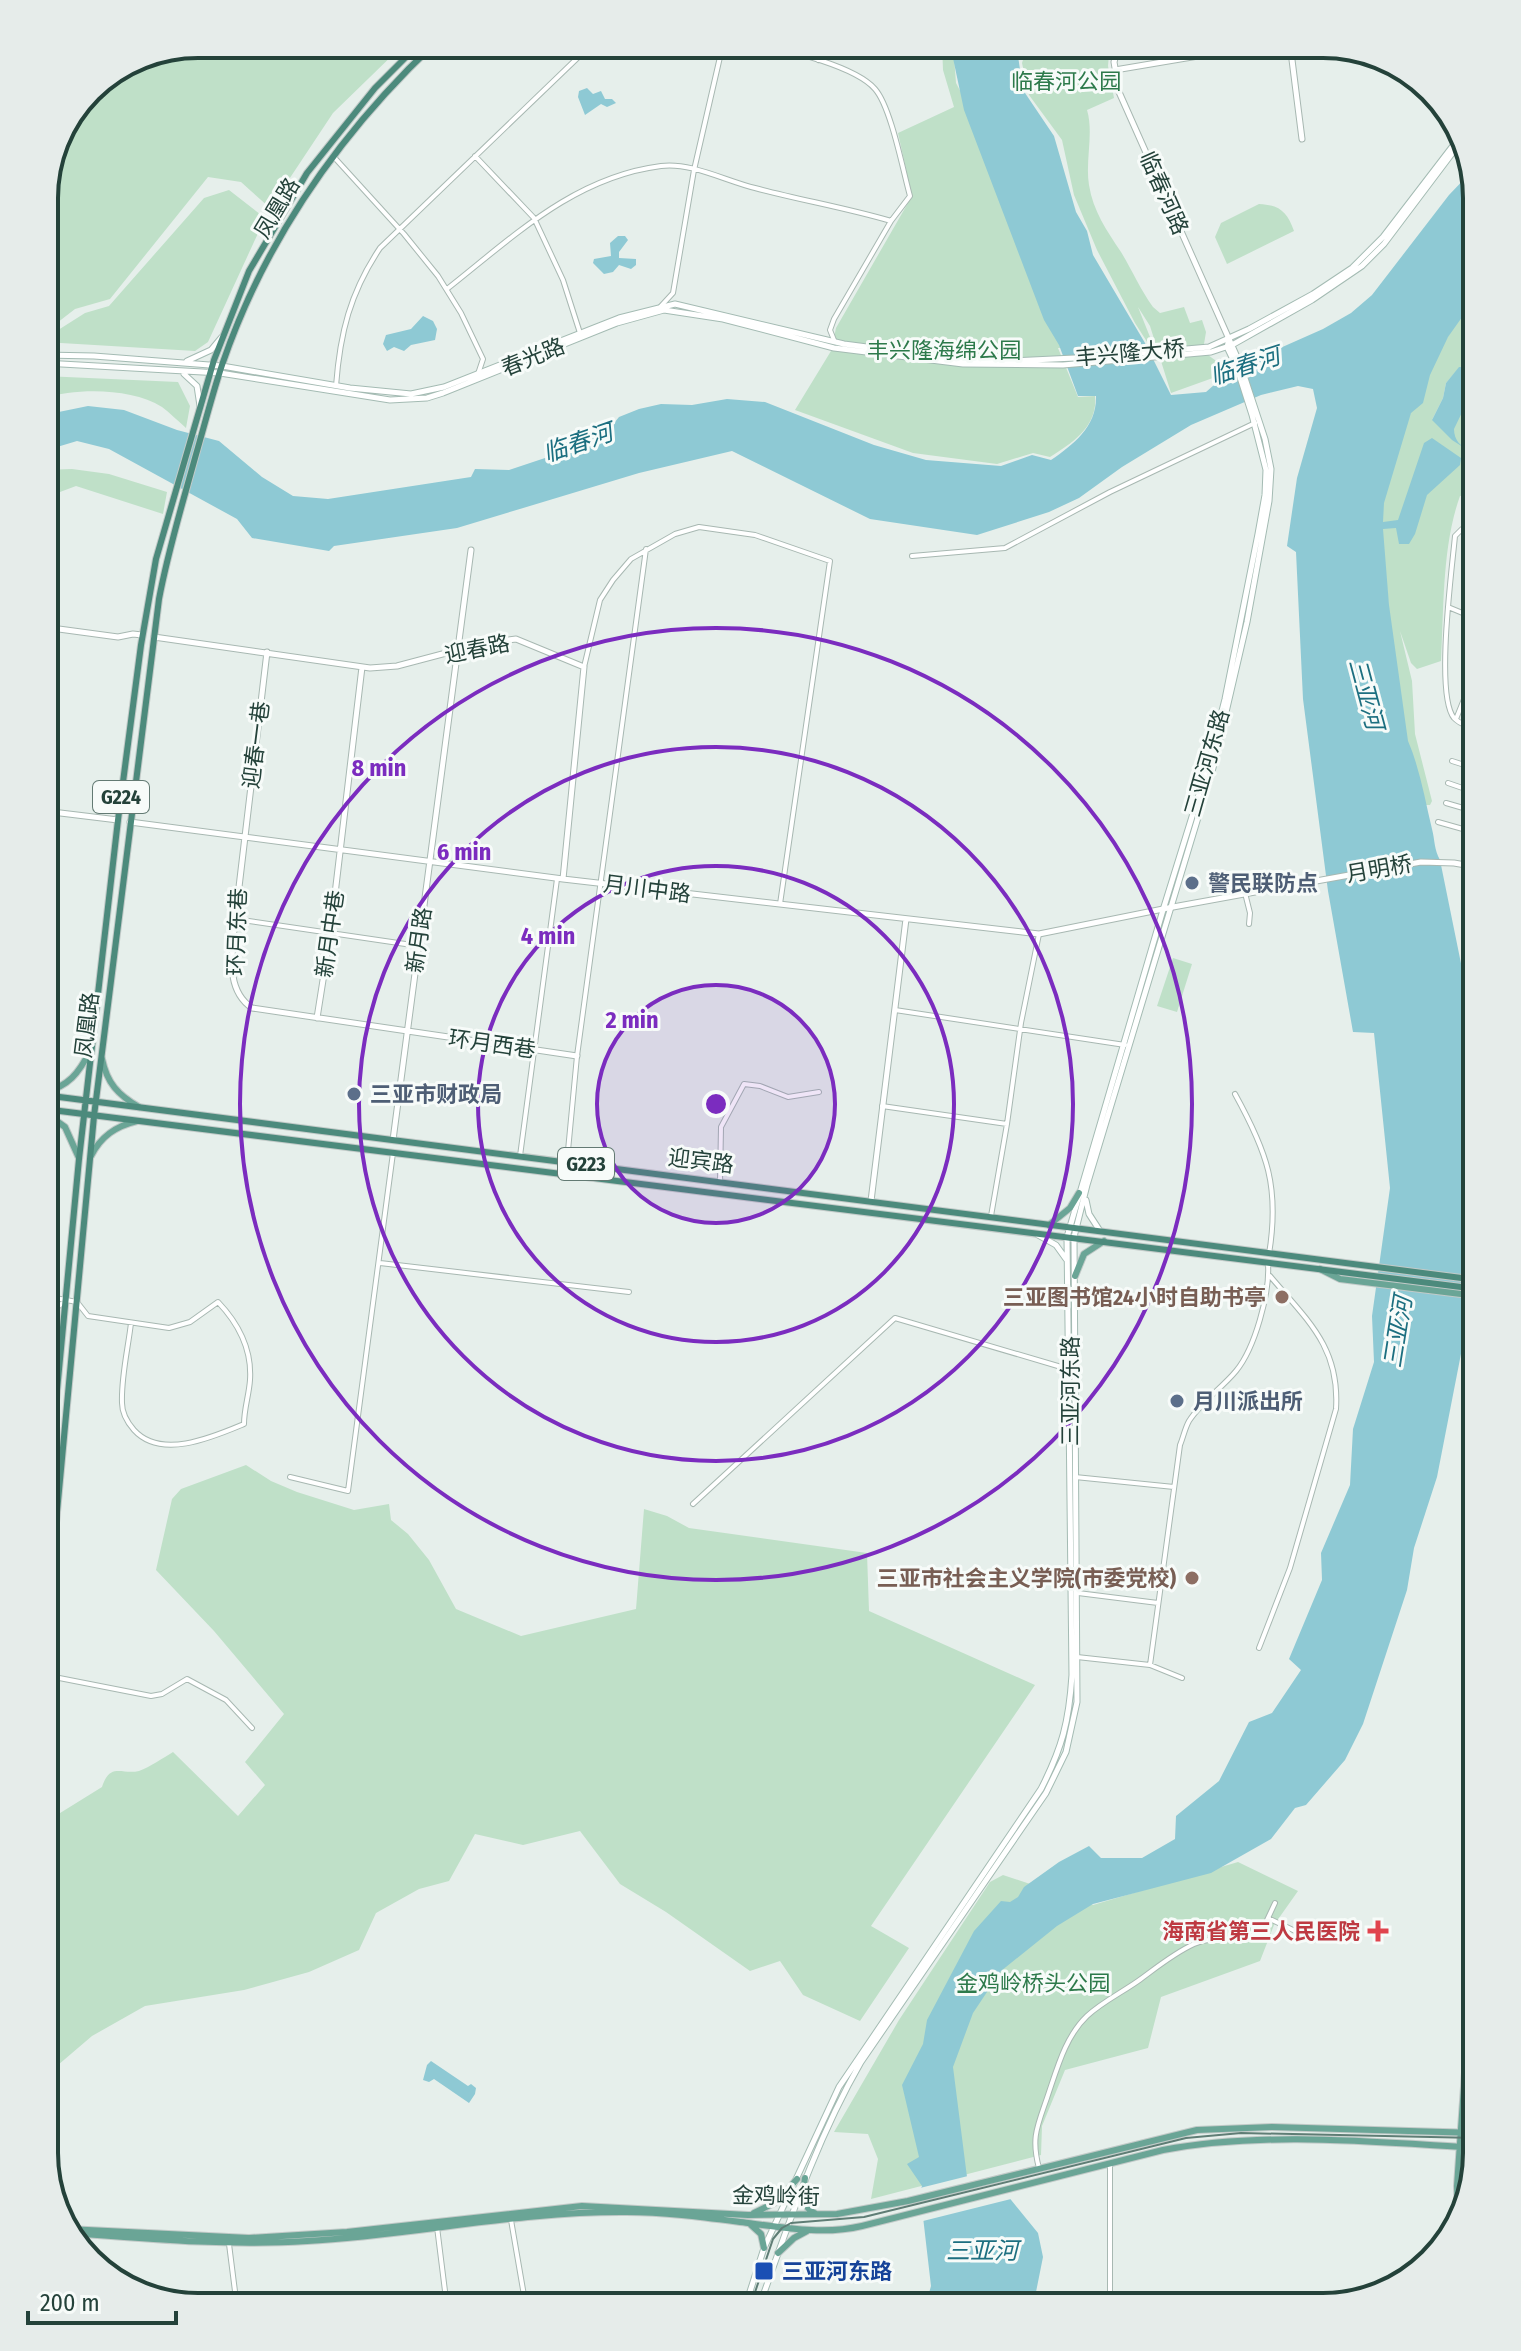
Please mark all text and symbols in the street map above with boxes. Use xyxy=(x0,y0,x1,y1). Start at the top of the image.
park label: 临春河公园 xyxy=(1011,68,1121,95)
street label: 临春河路 xyxy=(1134,147,1194,239)
street label: 凤凰路 xyxy=(248,173,306,243)
street label: 春光路 xyxy=(497,332,569,382)
street label: 丰兴隆大桥 xyxy=(1074,335,1186,371)
park label: 丰兴隆海绵公园 xyxy=(867,337,1021,364)
water label: 临春河 xyxy=(1206,340,1287,390)
water label: 临春河 xyxy=(539,417,620,468)
street label: 迎春路 xyxy=(442,629,512,669)
water label: 三亚河 xyxy=(1343,656,1390,736)
street label: 迎春一巷 xyxy=(237,700,275,790)
street label: 三亚河东路 xyxy=(1179,706,1235,820)
text: 8 min xyxy=(352,754,406,782)
road number: G224 xyxy=(93,781,149,813)
text: 6 min xyxy=(437,838,491,866)
street label: 月明桥 xyxy=(1344,850,1414,888)
street label: 月川中路 xyxy=(602,870,692,908)
place label: 警民联防点 xyxy=(1208,870,1318,897)
marker: 警民联防点 xyxy=(1183,874,1201,892)
street label: 环月东巷 xyxy=(222,888,252,976)
street label: 新月中巷 xyxy=(311,889,349,979)
street label: 新月路 xyxy=(401,905,437,975)
text: 4 min xyxy=(521,922,575,950)
street label: 凤凰路 xyxy=(70,991,104,1059)
text: 2 min xyxy=(604,1006,659,1034)
street label: 环月西巷 xyxy=(447,1025,537,1063)
place label: 三亚市财政局 xyxy=(370,1081,502,1108)
marker: 三亚市财政局 xyxy=(345,1085,363,1103)
centre of rings xyxy=(702,1090,730,1118)
street label: 迎宾路 xyxy=(667,1144,735,1178)
road number: G223 xyxy=(558,1148,614,1180)
place label: 三亚图书馆24小时自助书亭 xyxy=(1003,1284,1266,1311)
marker: 三亚图书馆24小时自助书亭 xyxy=(1273,1288,1291,1306)
water label: 三亚河 xyxy=(1379,1290,1418,1370)
street label: 三亚河东路 xyxy=(1057,1336,1084,1446)
place label: 月川派出所 xyxy=(1193,1388,1303,1415)
marker: 月川派出所 xyxy=(1168,1392,1186,1410)
place label: 三亚市社会主义学院(市委党校) xyxy=(877,1565,1176,1592)
marker: 三亚市社会主义学院(市委党校) xyxy=(1183,1569,1201,1587)
place label: 海南省第三人民医院 xyxy=(1162,1918,1360,1945)
marker: 海南省第三人民医院 xyxy=(1367,1920,1389,1942)
park label: 金鸡岭桥头公园 xyxy=(956,1970,1110,1997)
street label: 金鸡岭街 xyxy=(732,2182,820,2210)
water label: 三亚河 xyxy=(946,2237,1022,2265)
place label: 三亚河东路 xyxy=(782,2258,892,2285)
marker: 三亚河东路 xyxy=(753,2260,775,2282)
scale bar xyxy=(28,2275,176,2325)
text: 200 m xyxy=(40,2289,100,2317)

